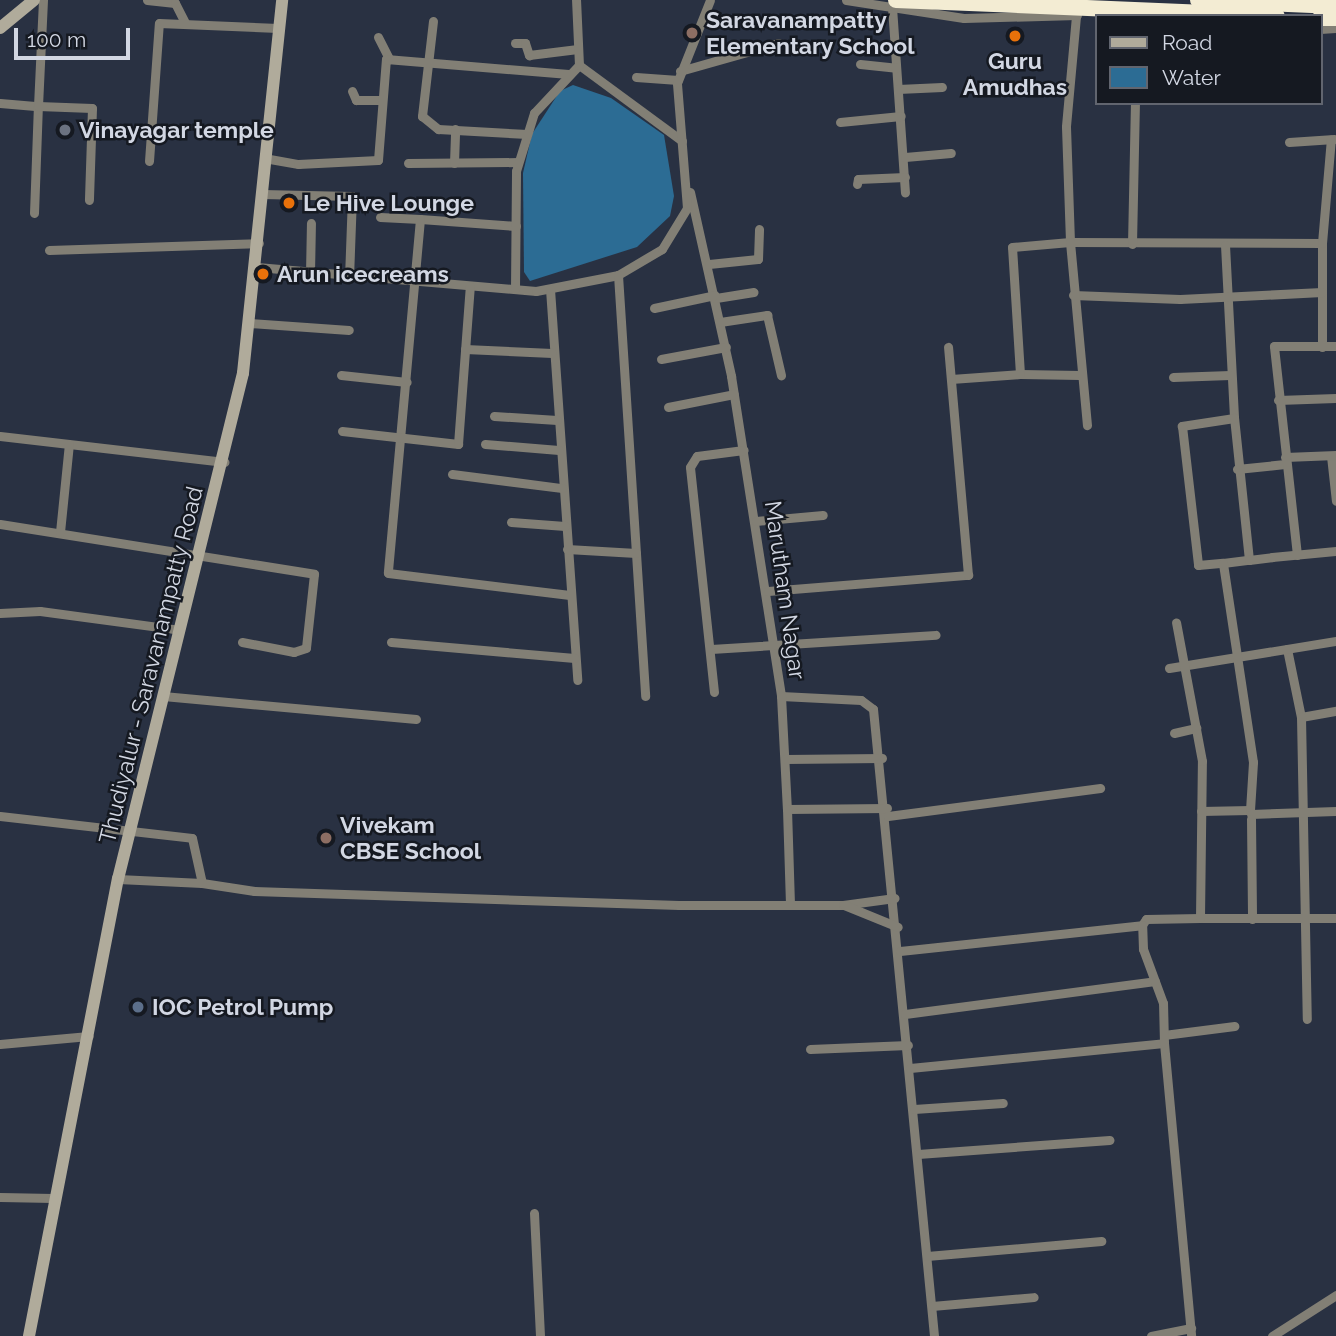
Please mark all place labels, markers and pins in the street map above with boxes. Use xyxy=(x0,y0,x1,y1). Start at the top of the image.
place label: Saravanampatty Elementary School xyxy=(706,6,915,60)
marker: Saravanampatty Elementary School xyxy=(684,25,700,41)
marker: Guru Amudhas xyxy=(1007,28,1023,44)
place label: Guru Amudhas xyxy=(963,47,1067,101)
place label: Vinayagar temple xyxy=(79,116,274,144)
marker: Vinayagar temple xyxy=(57,122,73,138)
place label: Le Hive Lounge xyxy=(303,189,474,217)
marker: Le Hive Lounge xyxy=(281,195,297,211)
place label: Arun icecreams xyxy=(277,260,449,288)
marker: Arun icecreams xyxy=(255,266,271,282)
place label: Vivekam CBSE School xyxy=(340,811,481,865)
marker: Vivekam CBSE School xyxy=(318,830,334,846)
place label: IOC Petrol Pump xyxy=(152,993,334,1021)
marker: IOC Petrol Pump xyxy=(130,999,146,1015)

